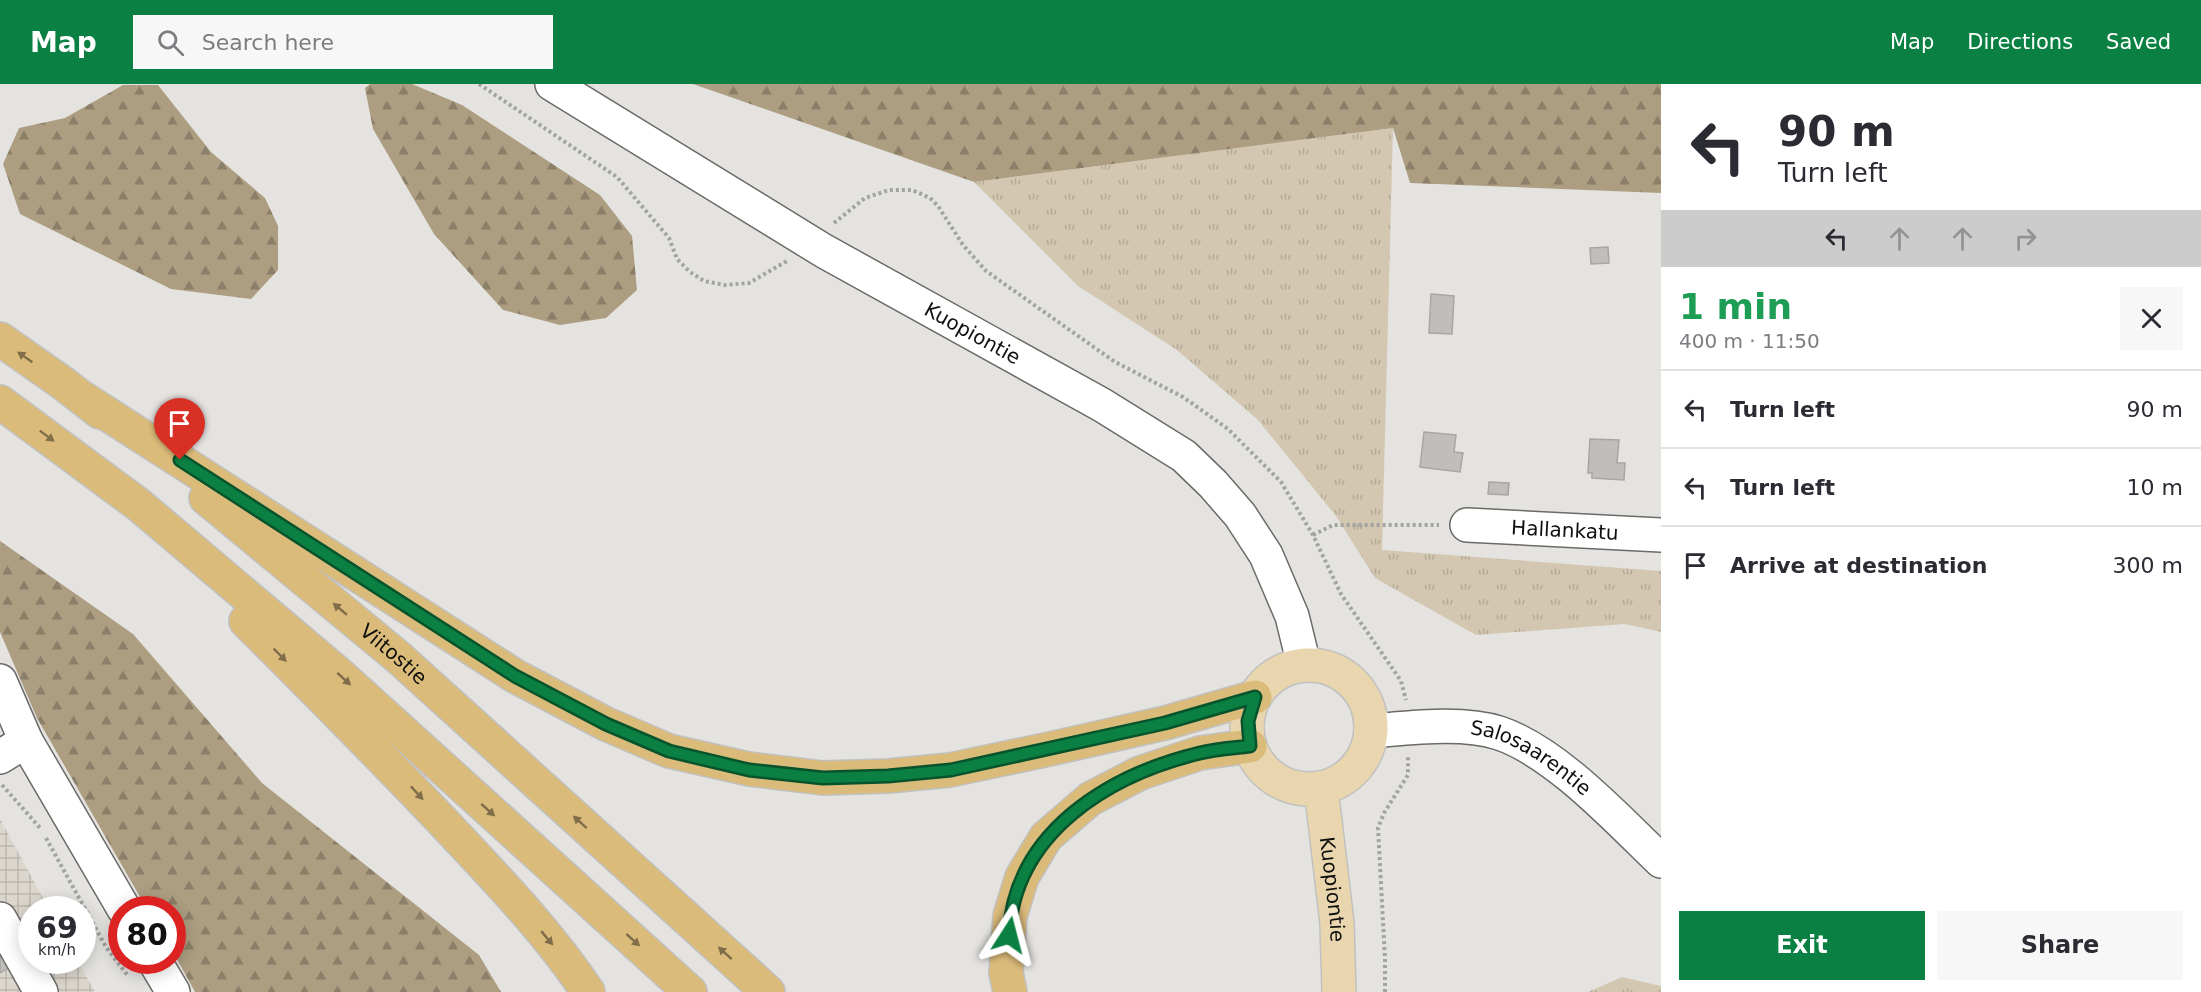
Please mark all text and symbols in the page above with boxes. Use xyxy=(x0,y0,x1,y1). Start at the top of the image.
search box xyxy=(133,15,553,69)
text: Map xyxy=(30,26,97,59)
icon: search xyxy=(154,26,187,59)
text: Search here xyxy=(202,30,334,55)
text: Map xyxy=(1890,30,1934,54)
text: Directions xyxy=(1967,30,2073,54)
text: Saved xyxy=(2106,30,2171,54)
text: 90 m xyxy=(1778,107,1895,156)
icon: left xyxy=(1679,108,1757,186)
text: Turn left xyxy=(1778,157,1888,188)
icon: left xyxy=(1820,222,1853,255)
icon: ahead xyxy=(1883,222,1916,255)
icon: ahead xyxy=(1946,222,1979,255)
icon: right xyxy=(2009,222,2042,255)
text: 1 min xyxy=(1679,286,1792,327)
button: close xyxy=(2120,287,2183,350)
street label: Kuopiontie xyxy=(920,297,1025,369)
text: 400 m · 11:50 xyxy=(1679,329,1820,353)
one-way arrow xyxy=(17,352,33,363)
icon: left xyxy=(1679,393,1712,426)
text: Turn left xyxy=(1730,397,1835,422)
text: 90 m xyxy=(2127,397,2183,422)
pin xyxy=(154,398,205,460)
icon: arrive xyxy=(163,407,196,440)
one-way arrow xyxy=(40,430,55,442)
icon: left xyxy=(1679,471,1712,504)
text: Turn left xyxy=(1730,475,1835,500)
text: 10 m xyxy=(2127,475,2183,500)
street label: Hallankatu xyxy=(1511,515,1619,545)
icon: arrive xyxy=(1679,549,1712,582)
text: Arrive at destination xyxy=(1730,553,1987,578)
text: 300 m xyxy=(2113,553,2183,578)
one-way arrow xyxy=(333,603,348,616)
street label: Viitostie xyxy=(355,619,432,689)
one-way arrow xyxy=(272,647,286,661)
one-way arrow xyxy=(336,672,351,686)
street label: Salosaarentie xyxy=(1469,715,1596,800)
one-way arrow xyxy=(410,786,424,801)
one-way arrow xyxy=(481,802,495,816)
one-way arrow xyxy=(573,816,588,829)
street label: Kuopiontie xyxy=(1315,835,1350,942)
speed limit sign: 80 xyxy=(108,896,186,974)
position arrow xyxy=(977,903,1041,967)
text: 69 xyxy=(36,910,78,945)
button: Exit xyxy=(1679,911,1925,980)
button: Share xyxy=(1937,911,2183,980)
one-way arrow xyxy=(541,930,554,946)
one-way arrow xyxy=(625,933,640,946)
text: km/h xyxy=(38,941,76,959)
one-way arrow xyxy=(717,946,732,960)

